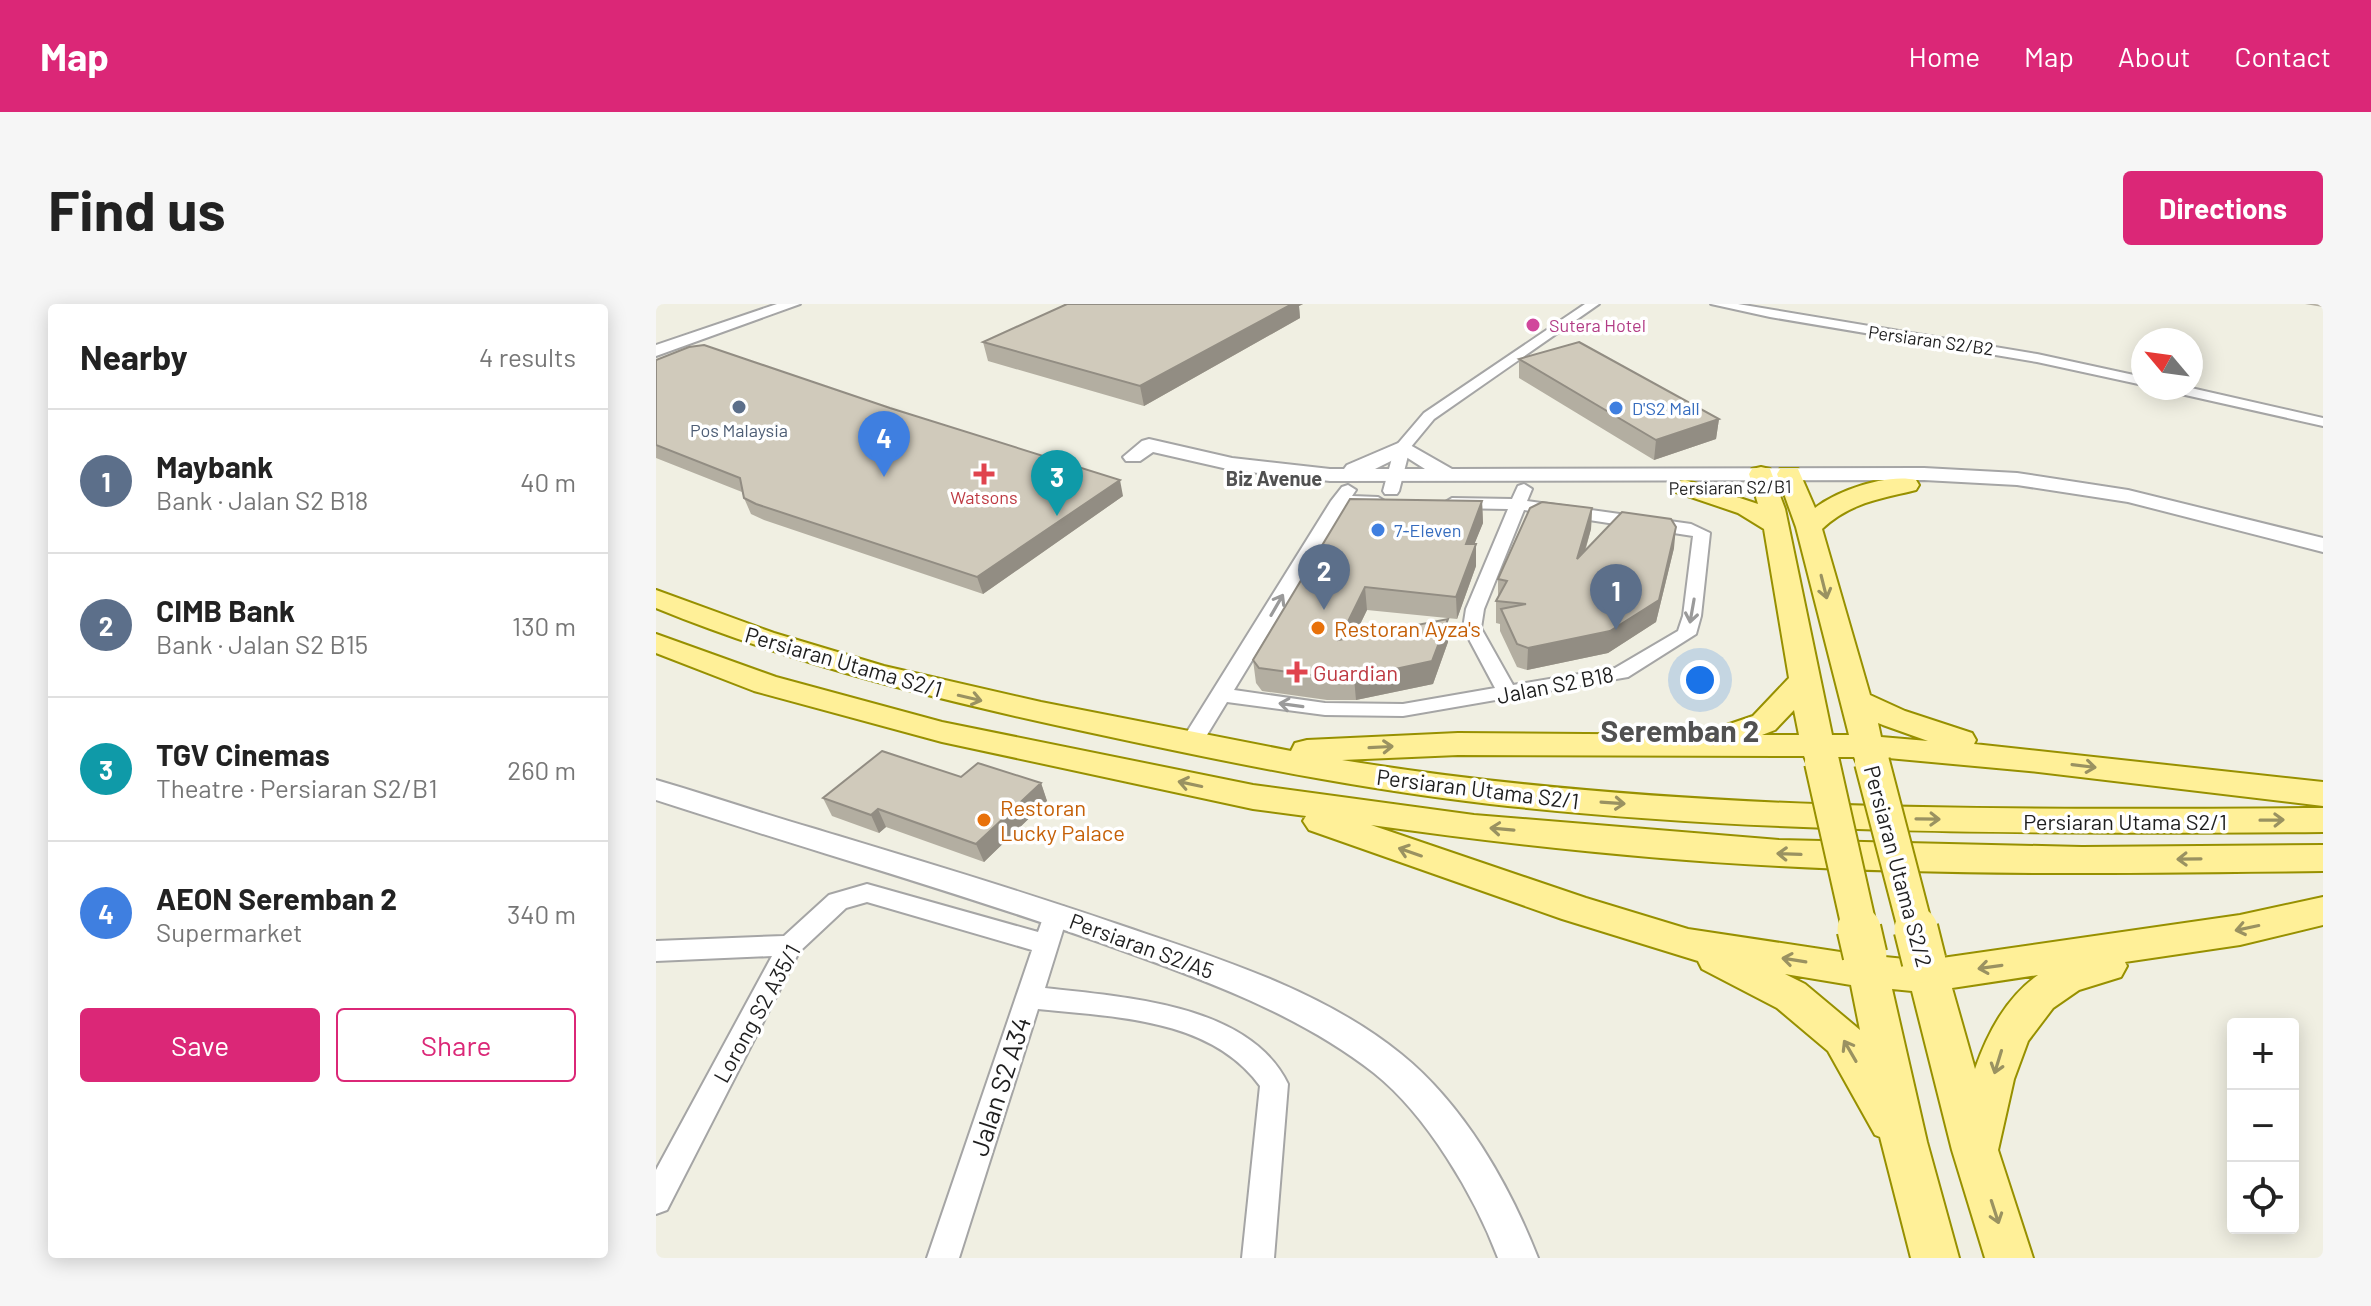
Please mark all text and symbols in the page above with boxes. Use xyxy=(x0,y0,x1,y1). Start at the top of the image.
text: Map xyxy=(40,33,109,79)
text: Home xyxy=(1909,39,1980,73)
text: Map xyxy=(2024,39,2074,73)
text: About xyxy=(2118,39,2190,73)
text: Contact xyxy=(2234,39,2331,73)
button: Directions xyxy=(2123,171,2323,245)
text: Find us xyxy=(48,175,226,242)
place label: Sutera Hotel xyxy=(1549,314,1646,336)
marker: Sutera Hotel xyxy=(1524,316,1542,334)
street label: Persiaran S2/B2 xyxy=(1867,320,1995,360)
north arrow xyxy=(2131,328,2203,400)
text: Nearby xyxy=(80,336,188,377)
text: 4 results xyxy=(479,341,576,372)
place label: D'S2 Mall xyxy=(1632,397,1700,419)
marker: Pos Malaysia xyxy=(730,398,748,416)
marker: D'S2 Mall xyxy=(1607,399,1625,417)
pin: 4 xyxy=(858,411,910,477)
place label: Pos Malaysia xyxy=(690,419,788,441)
text: Maybank xyxy=(156,448,273,484)
pin: 3 xyxy=(1031,450,1083,516)
marker: Watsons xyxy=(975,465,993,483)
text: 1 xyxy=(101,466,111,497)
text: 40 m xyxy=(520,466,576,497)
district label: Biz Avenue xyxy=(1226,466,1322,490)
street label: Persiaran S2/B1 xyxy=(1668,475,1792,499)
text: Bank · Jalan S2 B18 xyxy=(156,484,368,515)
place label: Watsons xyxy=(950,486,1018,508)
place label: 7-Eleven xyxy=(1394,519,1462,541)
marker: 7-Eleven xyxy=(1369,521,1387,539)
pin: 2 xyxy=(1298,544,1350,610)
pin: 1 xyxy=(1590,564,1642,630)
one-way arrow xyxy=(1818,574,1833,600)
text: CIMB Bank xyxy=(156,592,295,628)
one-way arrow xyxy=(1269,594,1285,617)
one-way arrow xyxy=(1683,597,1698,623)
text: 2 xyxy=(99,610,113,641)
text: 130 m xyxy=(512,610,576,641)
place label: Restoran Ayza's xyxy=(1334,615,1481,641)
marker: Restoran Ayza's xyxy=(1309,619,1327,637)
street label: Persiaran Utama S2/1 xyxy=(743,620,945,702)
text: Bank · Jalan S2 B15 xyxy=(156,628,368,659)
place label: Guardian xyxy=(1313,659,1398,685)
street label: Jalan S2 B18 xyxy=(1494,660,1616,708)
your location xyxy=(1680,660,1720,700)
marker: Guardian xyxy=(1288,663,1306,681)
one-way arrow xyxy=(957,691,982,706)
one-way arrow xyxy=(1278,697,1305,712)
district label: Seremban 2 xyxy=(1601,712,1759,748)
text: TGV Cinemas xyxy=(156,736,330,772)
one-way arrow xyxy=(1367,740,1394,755)
text: 3 xyxy=(99,754,113,785)
text: 260 m xyxy=(507,754,576,785)
one-way arrow xyxy=(2070,759,2097,774)
street label: Persiaran Utama S2/2 xyxy=(1860,762,1938,970)
street label: Persiaran Utama S2/1 xyxy=(1375,763,1581,813)
text: Theatre · Persiaran S2/B1 xyxy=(156,772,437,803)
one-way arrow xyxy=(1177,776,1203,791)
place label: Restoran Lucky Palace xyxy=(1000,794,1125,845)
one-way arrow xyxy=(1599,796,1626,811)
street label: Persiaran Utama S2/1 xyxy=(2023,808,2227,834)
marker: Restoran Lucky Palace xyxy=(975,811,993,829)
one-way arrow xyxy=(1914,811,1941,826)
one-way arrow xyxy=(2258,812,2285,828)
one-way arrow xyxy=(1489,821,1516,836)
one-way arrow xyxy=(1398,843,1423,858)
one-way arrow xyxy=(1776,846,1803,861)
one-way arrow xyxy=(2176,851,2203,867)
text: AEON Seremban 2 xyxy=(156,880,397,916)
text: 4 xyxy=(98,898,114,929)
text: 340 m xyxy=(507,898,576,929)
street label: Persiaran S2/A5 xyxy=(1066,907,1218,983)
text: Supermarket xyxy=(156,916,303,947)
one-way arrow xyxy=(2235,921,2260,936)
street label: Lorong S2 A35/1 xyxy=(707,939,805,1087)
one-way arrow xyxy=(1782,952,1807,967)
one-way arrow xyxy=(1978,960,2003,975)
button: Save xyxy=(80,1008,320,1082)
button: Share xyxy=(336,1008,576,1082)
street label: Jalan S2 A34 xyxy=(962,1012,1036,1160)
map controls xyxy=(2227,1018,2299,1234)
button: + xyxy=(2227,1018,2299,1090)
one-way arrow xyxy=(1842,1040,1858,1063)
one-way arrow xyxy=(1990,1049,2004,1074)
button: − xyxy=(2227,1090,2299,1162)
button: locate xyxy=(2227,1162,2299,1234)
one-way arrow xyxy=(1988,1199,2003,1225)

